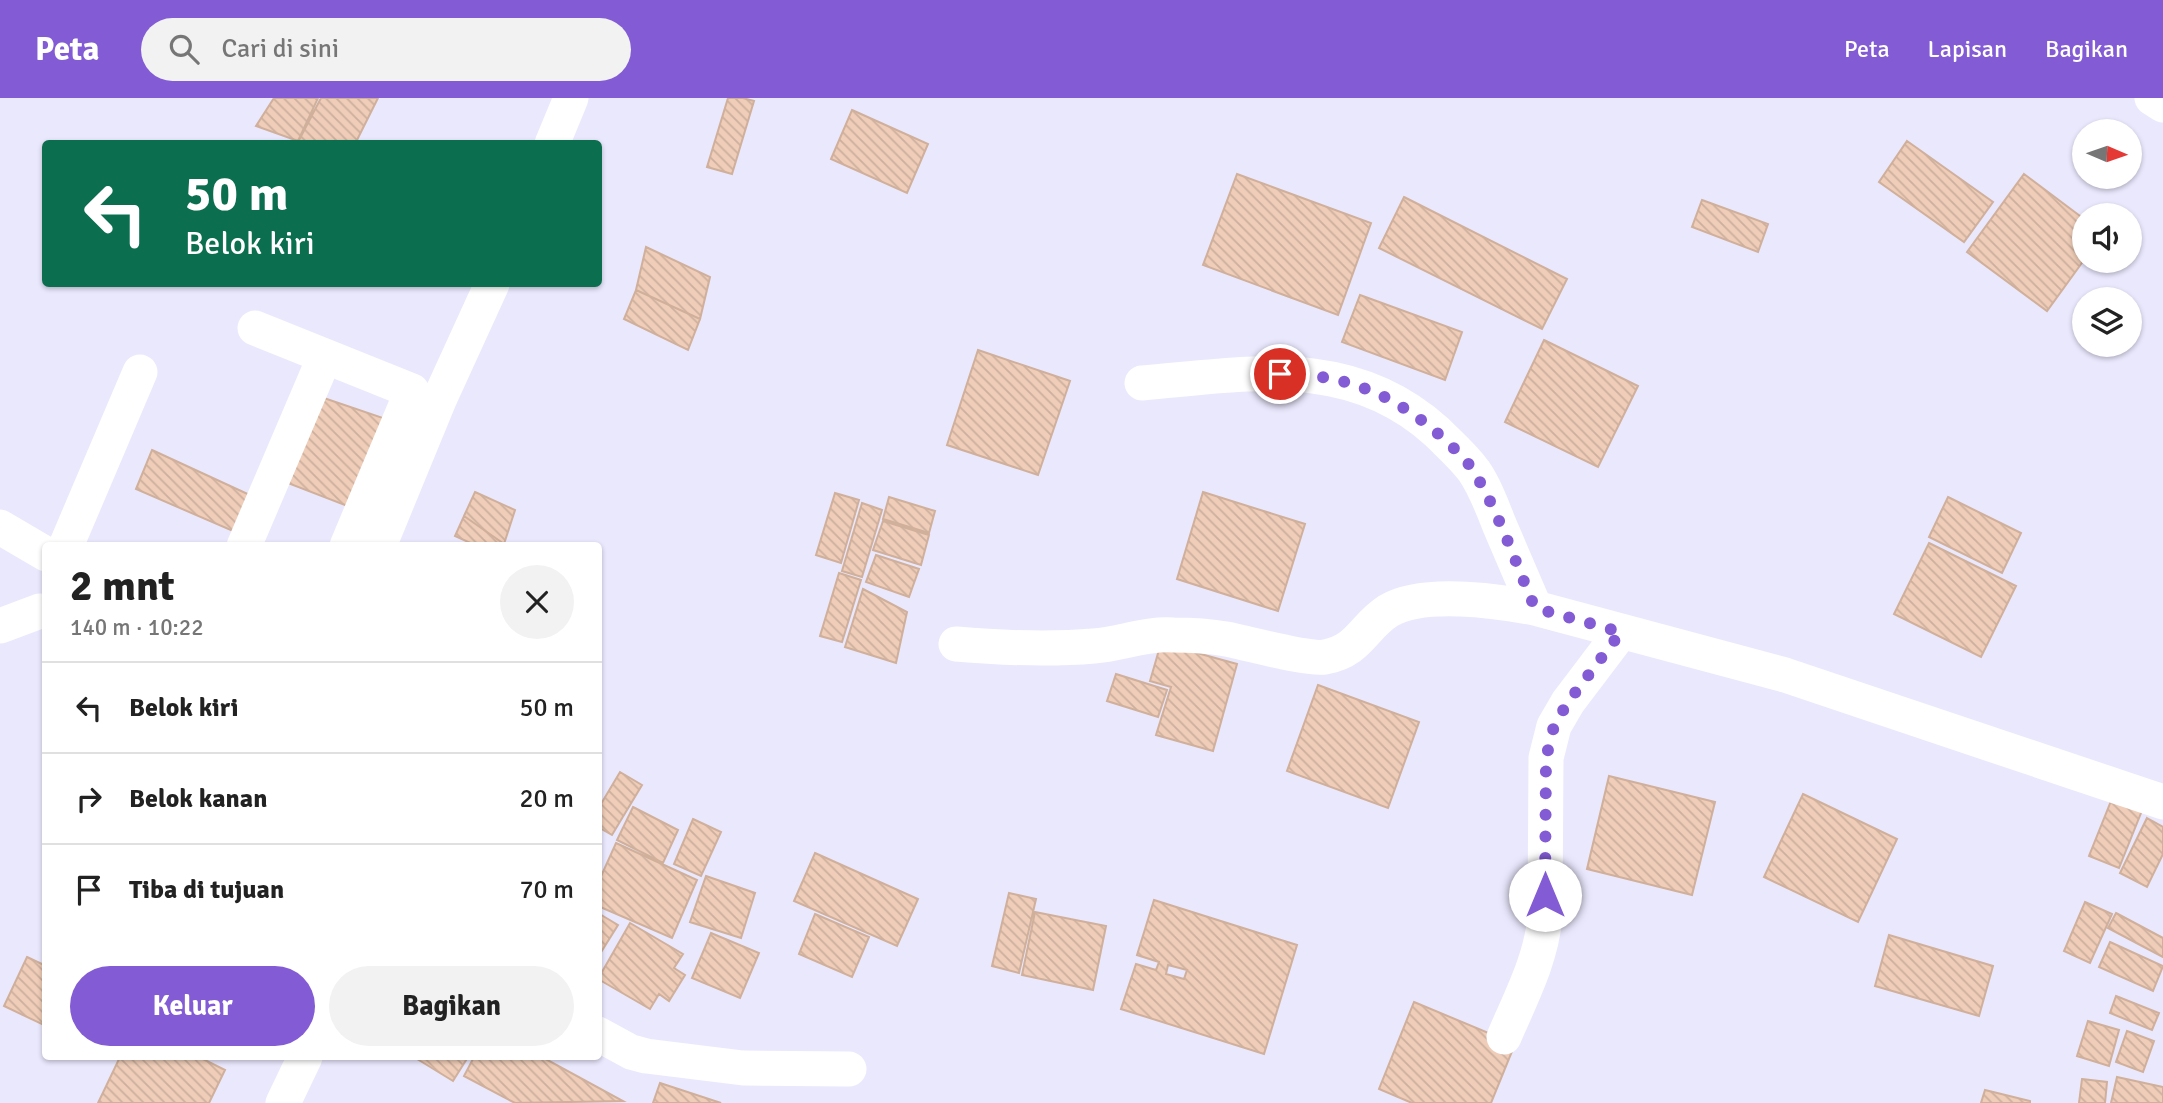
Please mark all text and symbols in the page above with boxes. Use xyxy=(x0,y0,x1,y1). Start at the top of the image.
search box xyxy=(141,18,631,81)
text: Peta xyxy=(35,29,99,70)
icon: search xyxy=(165,30,203,68)
text: Cari di sini xyxy=(221,33,339,65)
text: Peta xyxy=(1844,34,1890,64)
text: Lapisan xyxy=(1928,34,2007,64)
text: Bagikan xyxy=(2045,34,2128,64)
north arrow xyxy=(2072,119,2142,189)
map controls xyxy=(2072,119,2142,357)
text: 50 m xyxy=(185,164,288,224)
icon: left xyxy=(70,168,161,259)
button: sound xyxy=(2072,203,2142,273)
text: Belok kiri xyxy=(185,224,315,263)
button: layers xyxy=(2072,287,2142,357)
pin xyxy=(1250,344,1310,404)
icon: arrive xyxy=(1261,355,1299,393)
text: 2 mnt xyxy=(70,561,175,612)
button: close xyxy=(500,565,574,639)
text: 140 m · 10:22 xyxy=(70,613,204,642)
icon: left xyxy=(70,689,108,727)
text: Belok kiri xyxy=(129,692,238,724)
text: 50 m xyxy=(519,692,574,724)
icon: right xyxy=(70,780,108,818)
text: Belok kanan xyxy=(129,783,267,815)
text: 20 m xyxy=(519,783,574,815)
position arrow xyxy=(1508,858,1582,932)
icon: arrive xyxy=(70,871,108,909)
text: Tiba di tujuan xyxy=(129,874,284,906)
text: 70 m xyxy=(519,874,574,906)
button: Keluar xyxy=(70,966,315,1046)
button: Bagikan xyxy=(329,966,574,1046)

